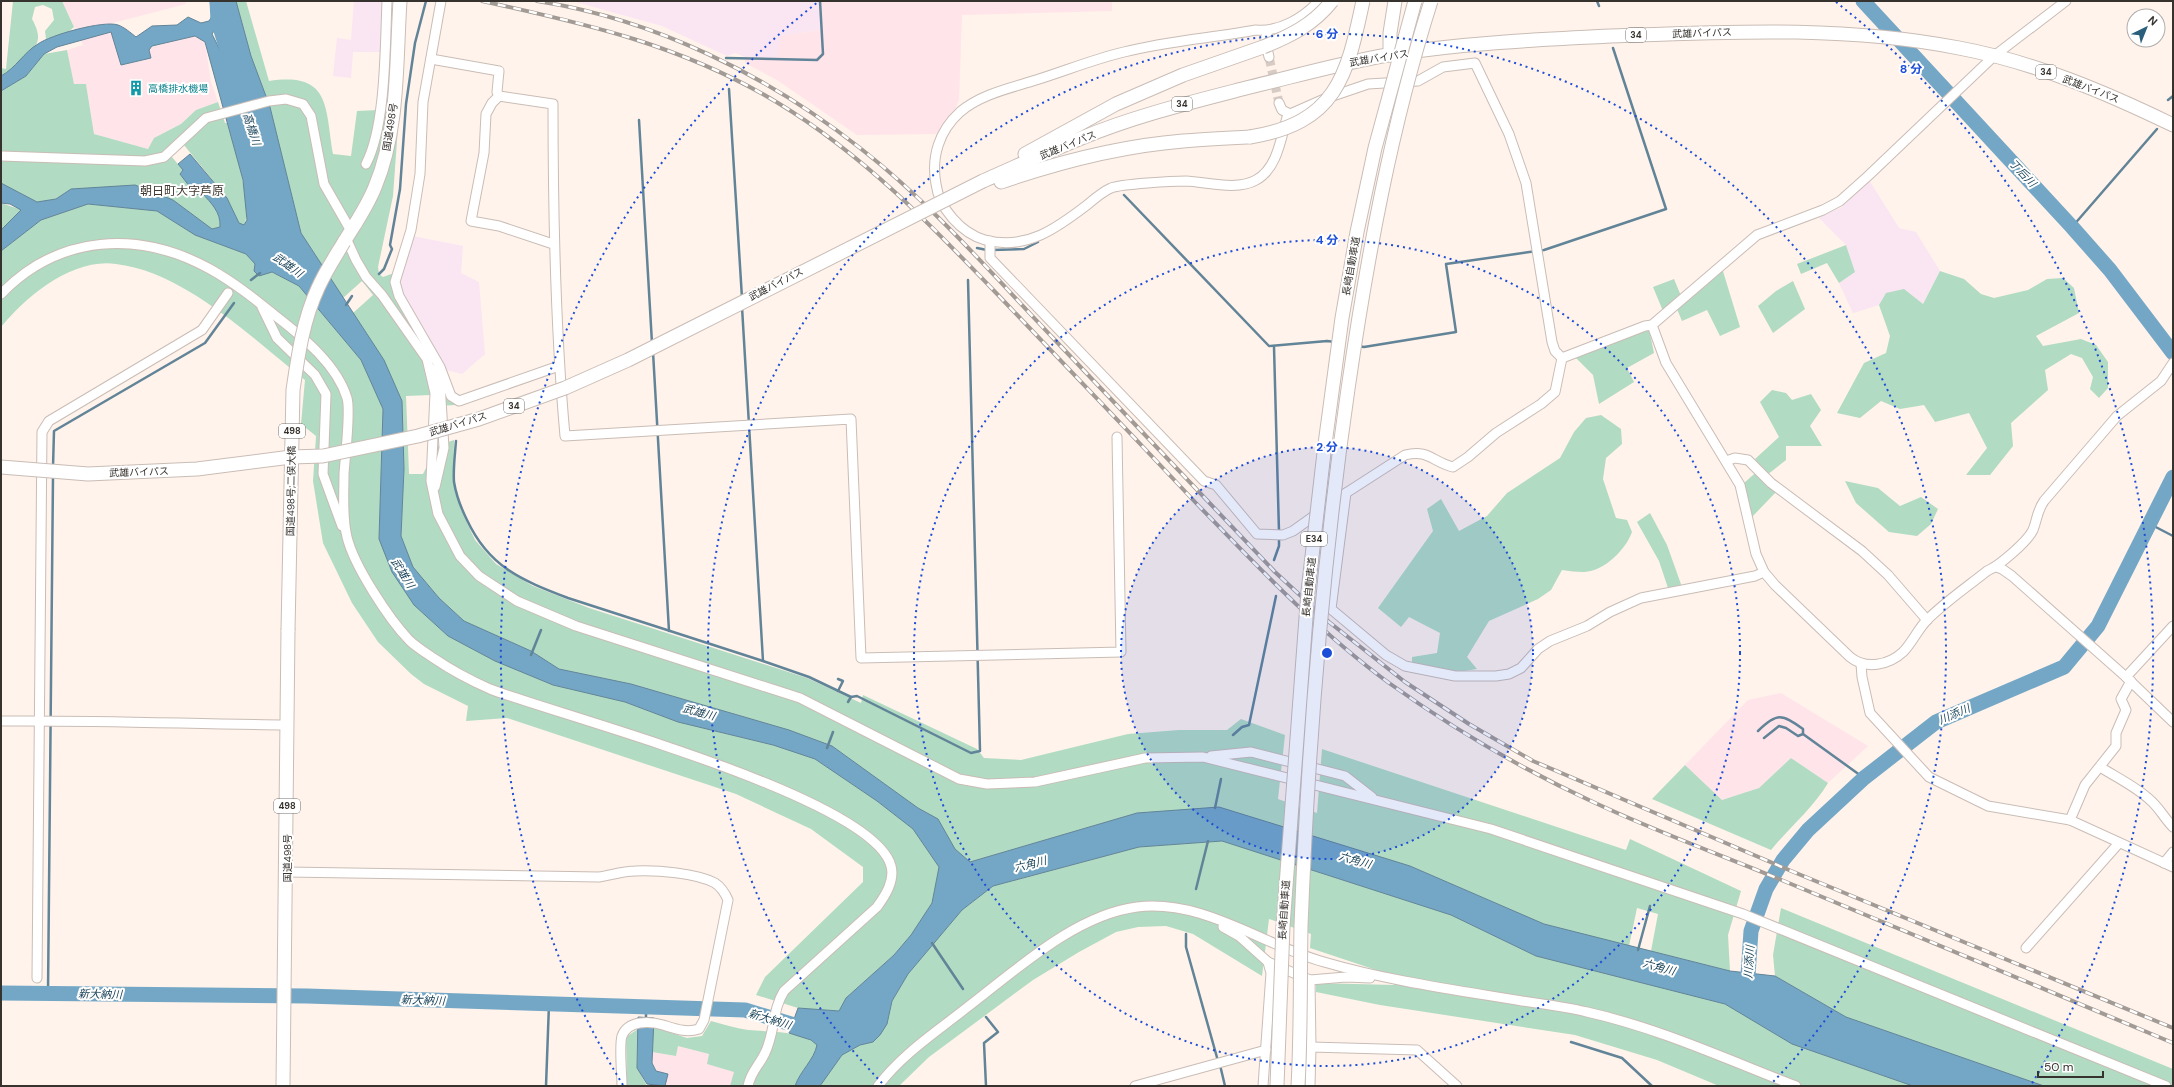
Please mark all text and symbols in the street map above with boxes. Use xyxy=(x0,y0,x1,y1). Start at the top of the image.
north arrow xyxy=(2126,8,2166,48)
text: N xyxy=(2145,13,2161,29)
street label: 武雄バイパス xyxy=(1672,25,1732,41)
text: 6 分 xyxy=(1316,26,1338,42)
road number: 34 xyxy=(1626,28,1646,42)
street label: 武雄バイパス xyxy=(1348,47,1410,69)
text: 8 分 xyxy=(1900,61,1922,77)
road number: 34 xyxy=(2036,65,2056,79)
street label: 武雄バイパス xyxy=(2061,72,2121,106)
building icon: 高橋排水機場 xyxy=(127,79,145,97)
place label: 高橋排水機場 xyxy=(148,82,208,95)
road number: 34 xyxy=(1172,97,1192,111)
street label: 国道498号 xyxy=(380,102,400,152)
water label: 高橋川 xyxy=(240,111,264,148)
street label: 武雄バイパス xyxy=(1038,128,1098,162)
water label: 丁后川 xyxy=(2007,156,2040,191)
district label: 朝日町大字芦原 xyxy=(140,183,224,199)
text: 4 分 xyxy=(1316,232,1338,248)
street label: 長崎自動車道 xyxy=(1339,235,1363,297)
water label: 武雄川 xyxy=(270,250,306,281)
street label: 武雄バイパス xyxy=(746,265,806,303)
road number: 34 xyxy=(504,399,524,413)
street label: 武雄バイパス xyxy=(428,409,488,439)
road number: 498 xyxy=(279,424,305,438)
text: 2 分 xyxy=(1316,439,1338,455)
street label: 国道498号;二俣大橋 xyxy=(284,446,298,536)
street label: 武雄バイパス xyxy=(109,464,169,480)
road number: E34 xyxy=(1301,532,1327,546)
water label: 武雄川 xyxy=(388,555,418,592)
street label: 長崎自動車道 xyxy=(1299,556,1319,618)
centre of rings xyxy=(1320,646,1334,660)
water label: 川添川 xyxy=(1936,700,1973,727)
water label: 武雄川 xyxy=(681,701,718,723)
road number: 498 xyxy=(274,799,300,813)
street label: 国道498号 xyxy=(281,834,294,882)
water label: 六角川 xyxy=(1337,849,1374,872)
water label: 六角川 xyxy=(1012,853,1049,875)
street label: 長崎自動車道 xyxy=(1275,880,1293,940)
water label: 川添川 xyxy=(1741,944,1757,979)
water label: 六角川 xyxy=(1641,956,1678,978)
water label: 新大納川 xyxy=(78,987,123,1001)
water label: 新大納川 xyxy=(401,992,446,1008)
water label: 新大納川 xyxy=(747,1006,794,1032)
scale bar xyxy=(2038,1053,2103,1079)
text: 50 m xyxy=(2044,1059,2073,1075)

